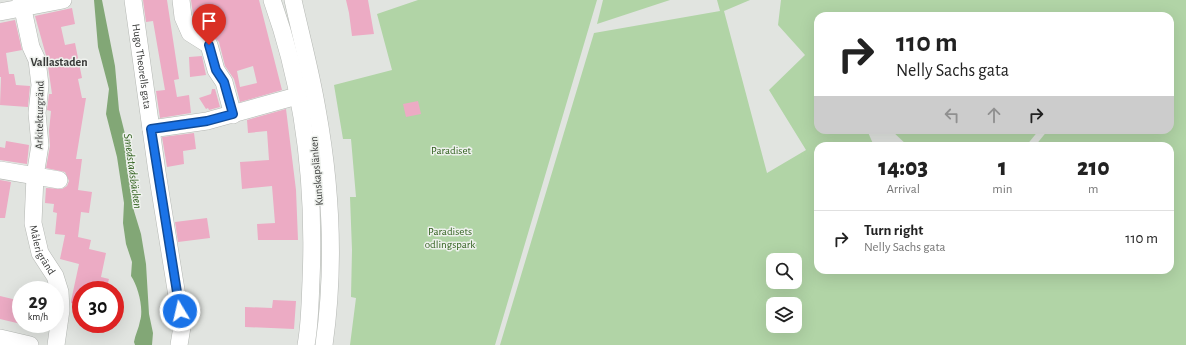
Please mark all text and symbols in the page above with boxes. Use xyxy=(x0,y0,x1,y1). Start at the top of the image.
pin xyxy=(192,4,226,45)
icon: arrive xyxy=(198,10,220,32)
street label: Hugo Theorells gata xyxy=(130,23,153,110)
icon: right xyxy=(830,28,882,80)
text: 110 m xyxy=(896,29,958,57)
district label: Vallastaden xyxy=(31,56,87,68)
text: Nelly Sachs gata xyxy=(896,62,1009,80)
street label: Arkitekturgränd xyxy=(33,80,46,149)
icon: left xyxy=(941,104,963,126)
icon: ahead xyxy=(983,104,1005,126)
icon: right xyxy=(1025,104,1047,126)
water label: Smedstadsbäcken xyxy=(122,133,144,209)
street label: Kunskapslänken xyxy=(308,136,325,206)
park label: Paradiset xyxy=(431,145,471,156)
text: 14:03 xyxy=(878,156,928,180)
text: 1 xyxy=(998,156,1007,180)
text: 210 xyxy=(1077,156,1110,180)
text: Arrival xyxy=(886,183,920,196)
text: min xyxy=(992,183,1013,196)
text: m xyxy=(1088,183,1098,196)
text: Turn right xyxy=(864,223,923,238)
street label: Målerigränd xyxy=(28,224,58,277)
park label: Paradisets odlingspark xyxy=(425,226,475,250)
icon: right xyxy=(830,228,852,250)
text: 110 m xyxy=(1125,231,1158,246)
text: Nelly Sachs gata xyxy=(864,241,946,254)
map controls xyxy=(766,253,802,333)
button: search xyxy=(766,253,802,289)
speed limit sign: 30 xyxy=(72,281,124,333)
position arrow xyxy=(159,290,201,332)
text: 29 xyxy=(28,292,48,312)
button: layers xyxy=(766,297,802,333)
text: km/h xyxy=(28,312,48,322)

